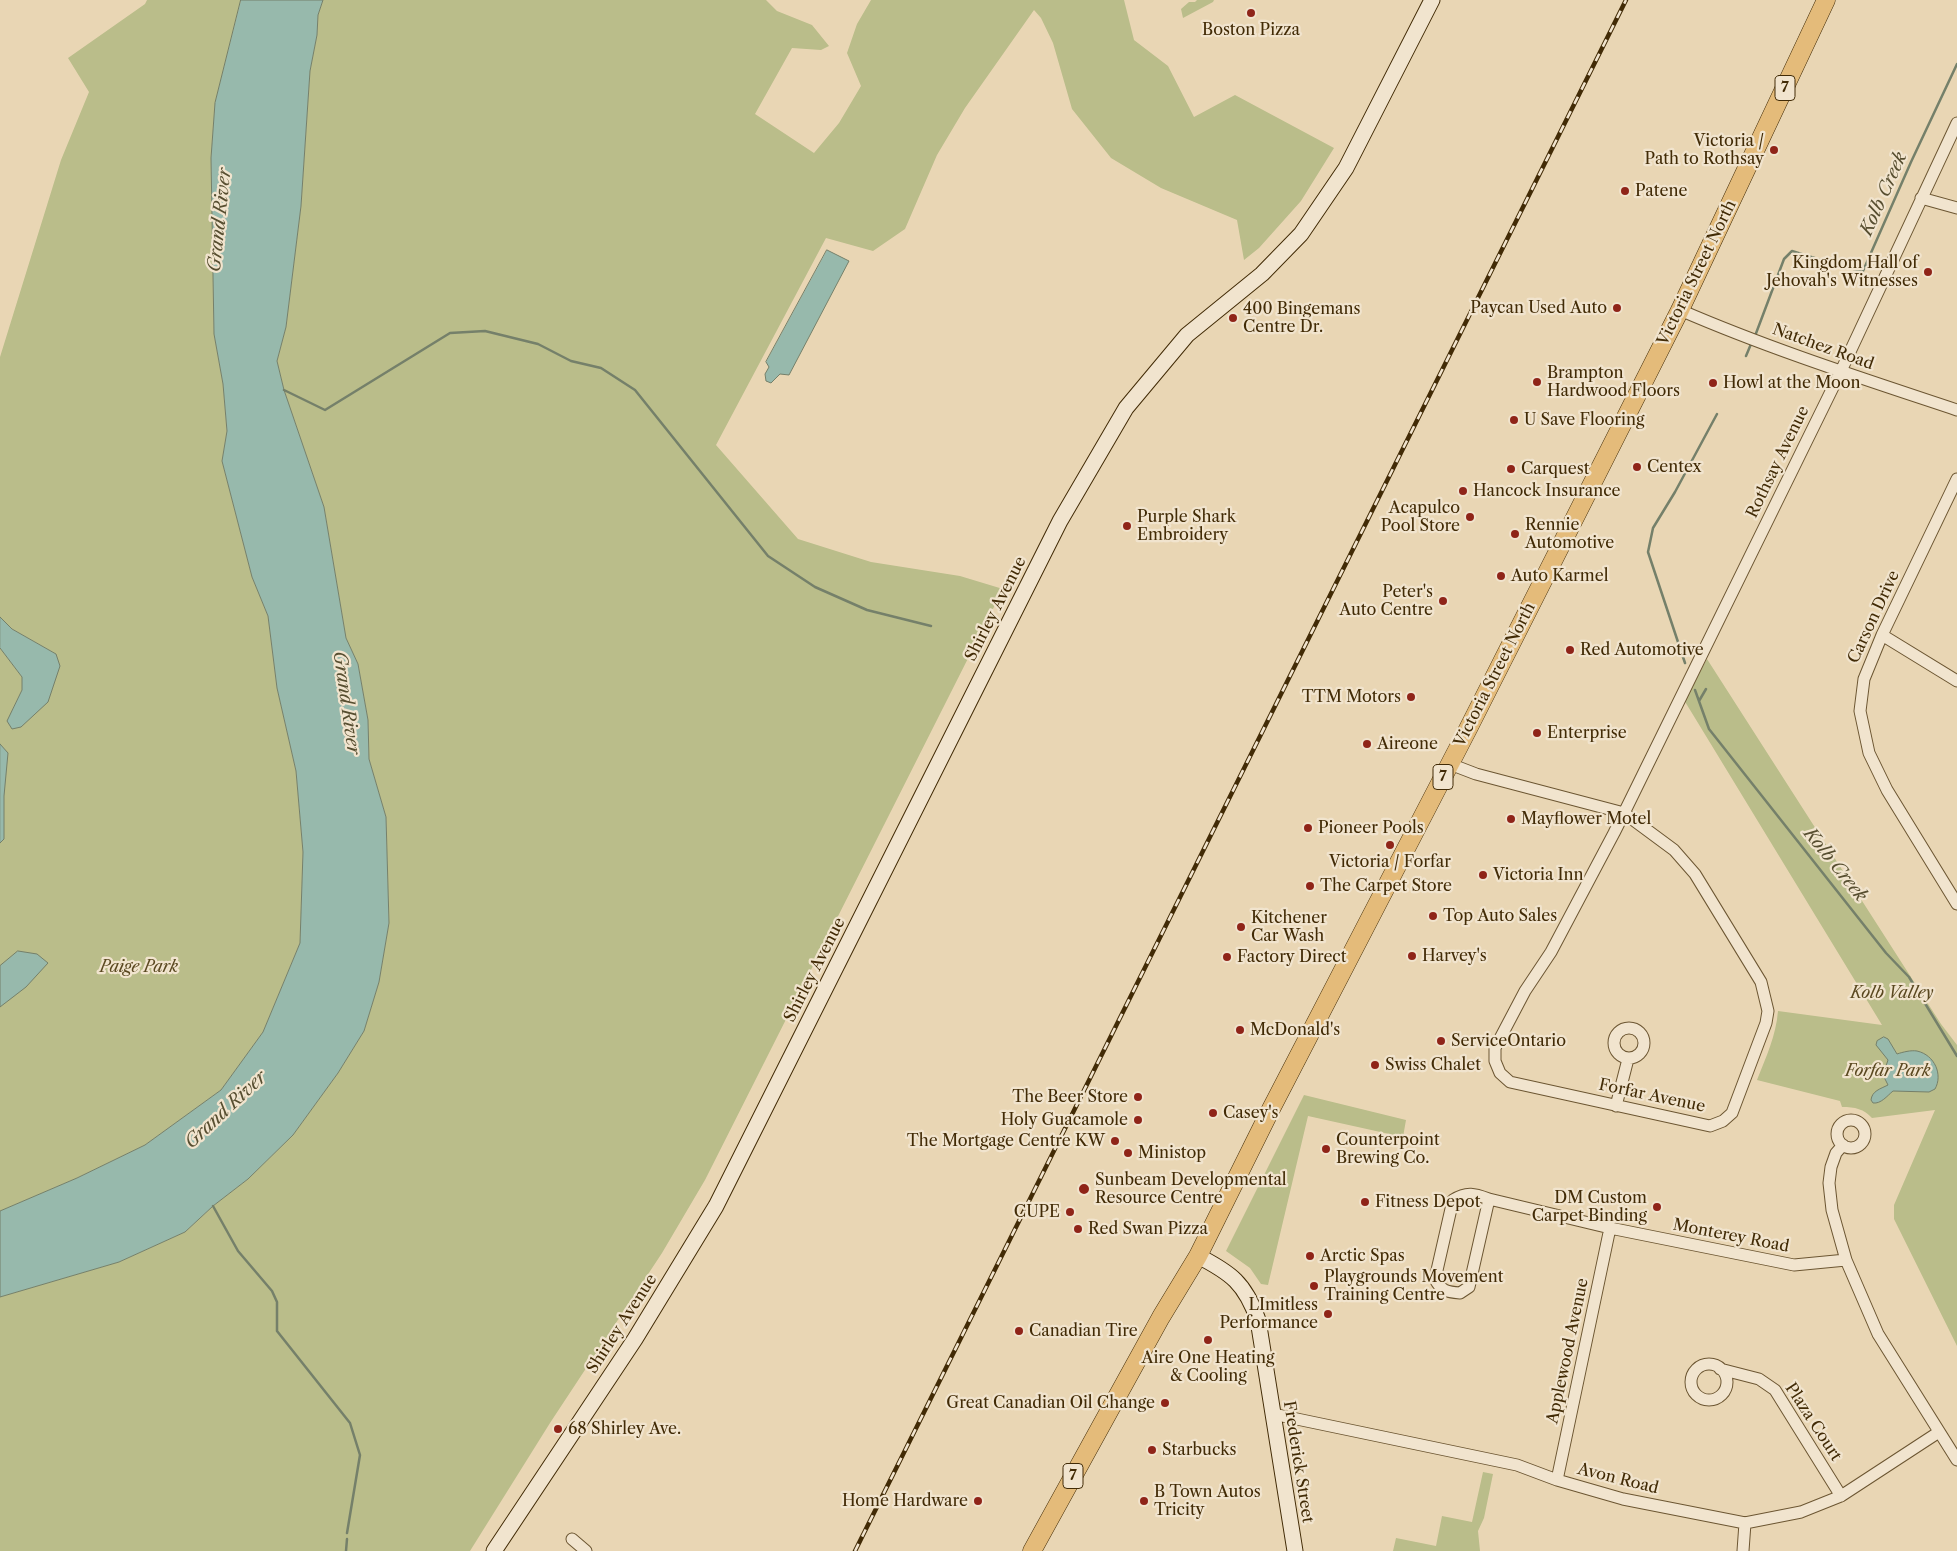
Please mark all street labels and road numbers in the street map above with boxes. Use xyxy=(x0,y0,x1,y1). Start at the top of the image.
road number: 7 xyxy=(1775,76,1795,100)
street label: Victoria Street North xyxy=(1653,197,1741,349)
street label: Natchez Road xyxy=(1770,320,1876,374)
street label: Rothsay Avenue xyxy=(1743,403,1813,521)
street label: Shirley Avenue xyxy=(961,554,1031,664)
street label: Carson Drive xyxy=(1844,568,1904,666)
street label: Victoria Street North xyxy=(1450,600,1540,750)
road number: 7 xyxy=(1433,764,1453,790)
street label: Shirley Avenue xyxy=(780,915,850,1025)
street label: Forfar Avenue xyxy=(1597,1075,1707,1117)
street label: Monterey Road xyxy=(1671,1215,1791,1257)
street label: Shirley Avenue xyxy=(583,1271,661,1377)
street label: Applewood Avenue xyxy=(1543,1276,1593,1426)
street label: Plaza Court xyxy=(1781,1379,1845,1465)
street label: Frederick Street xyxy=(1279,1400,1317,1524)
street label: Avon Road xyxy=(1576,1460,1660,1498)
road number: 7 xyxy=(1063,1464,1083,1488)

